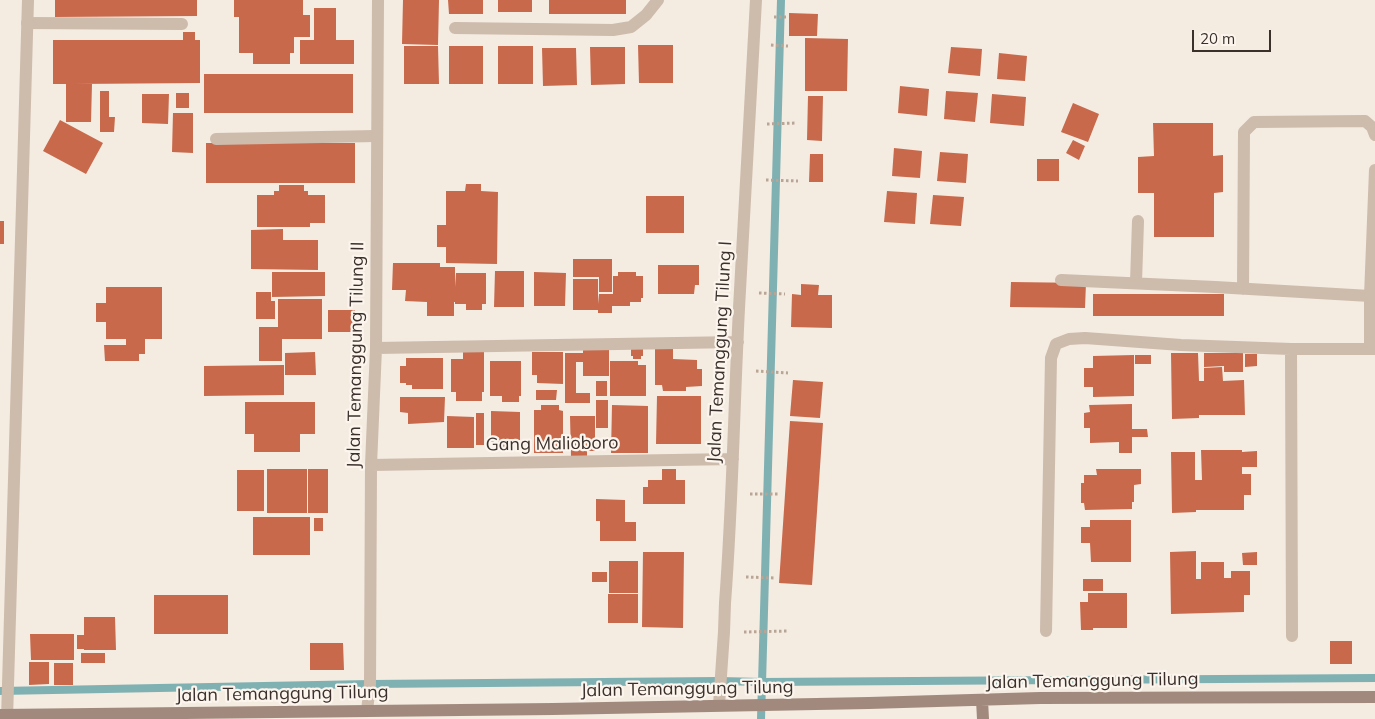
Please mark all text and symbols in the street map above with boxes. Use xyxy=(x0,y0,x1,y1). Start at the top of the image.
scale bar xyxy=(1195,20,1274,52)
text: 20 m xyxy=(1200,29,1235,48)
street label: Jalan Temanggung Tilung I xyxy=(703,240,737,464)
street label: Jalan Temanggung Tilung II xyxy=(343,241,369,469)
street label: Gang Malioboro xyxy=(485,432,619,456)
street label: Jalan Temanggung Tilung xyxy=(985,668,1199,694)
street label: Jalan Temanggung Tilung xyxy=(580,676,794,702)
street label: Jalan Temanggung Tilung xyxy=(175,681,389,707)

